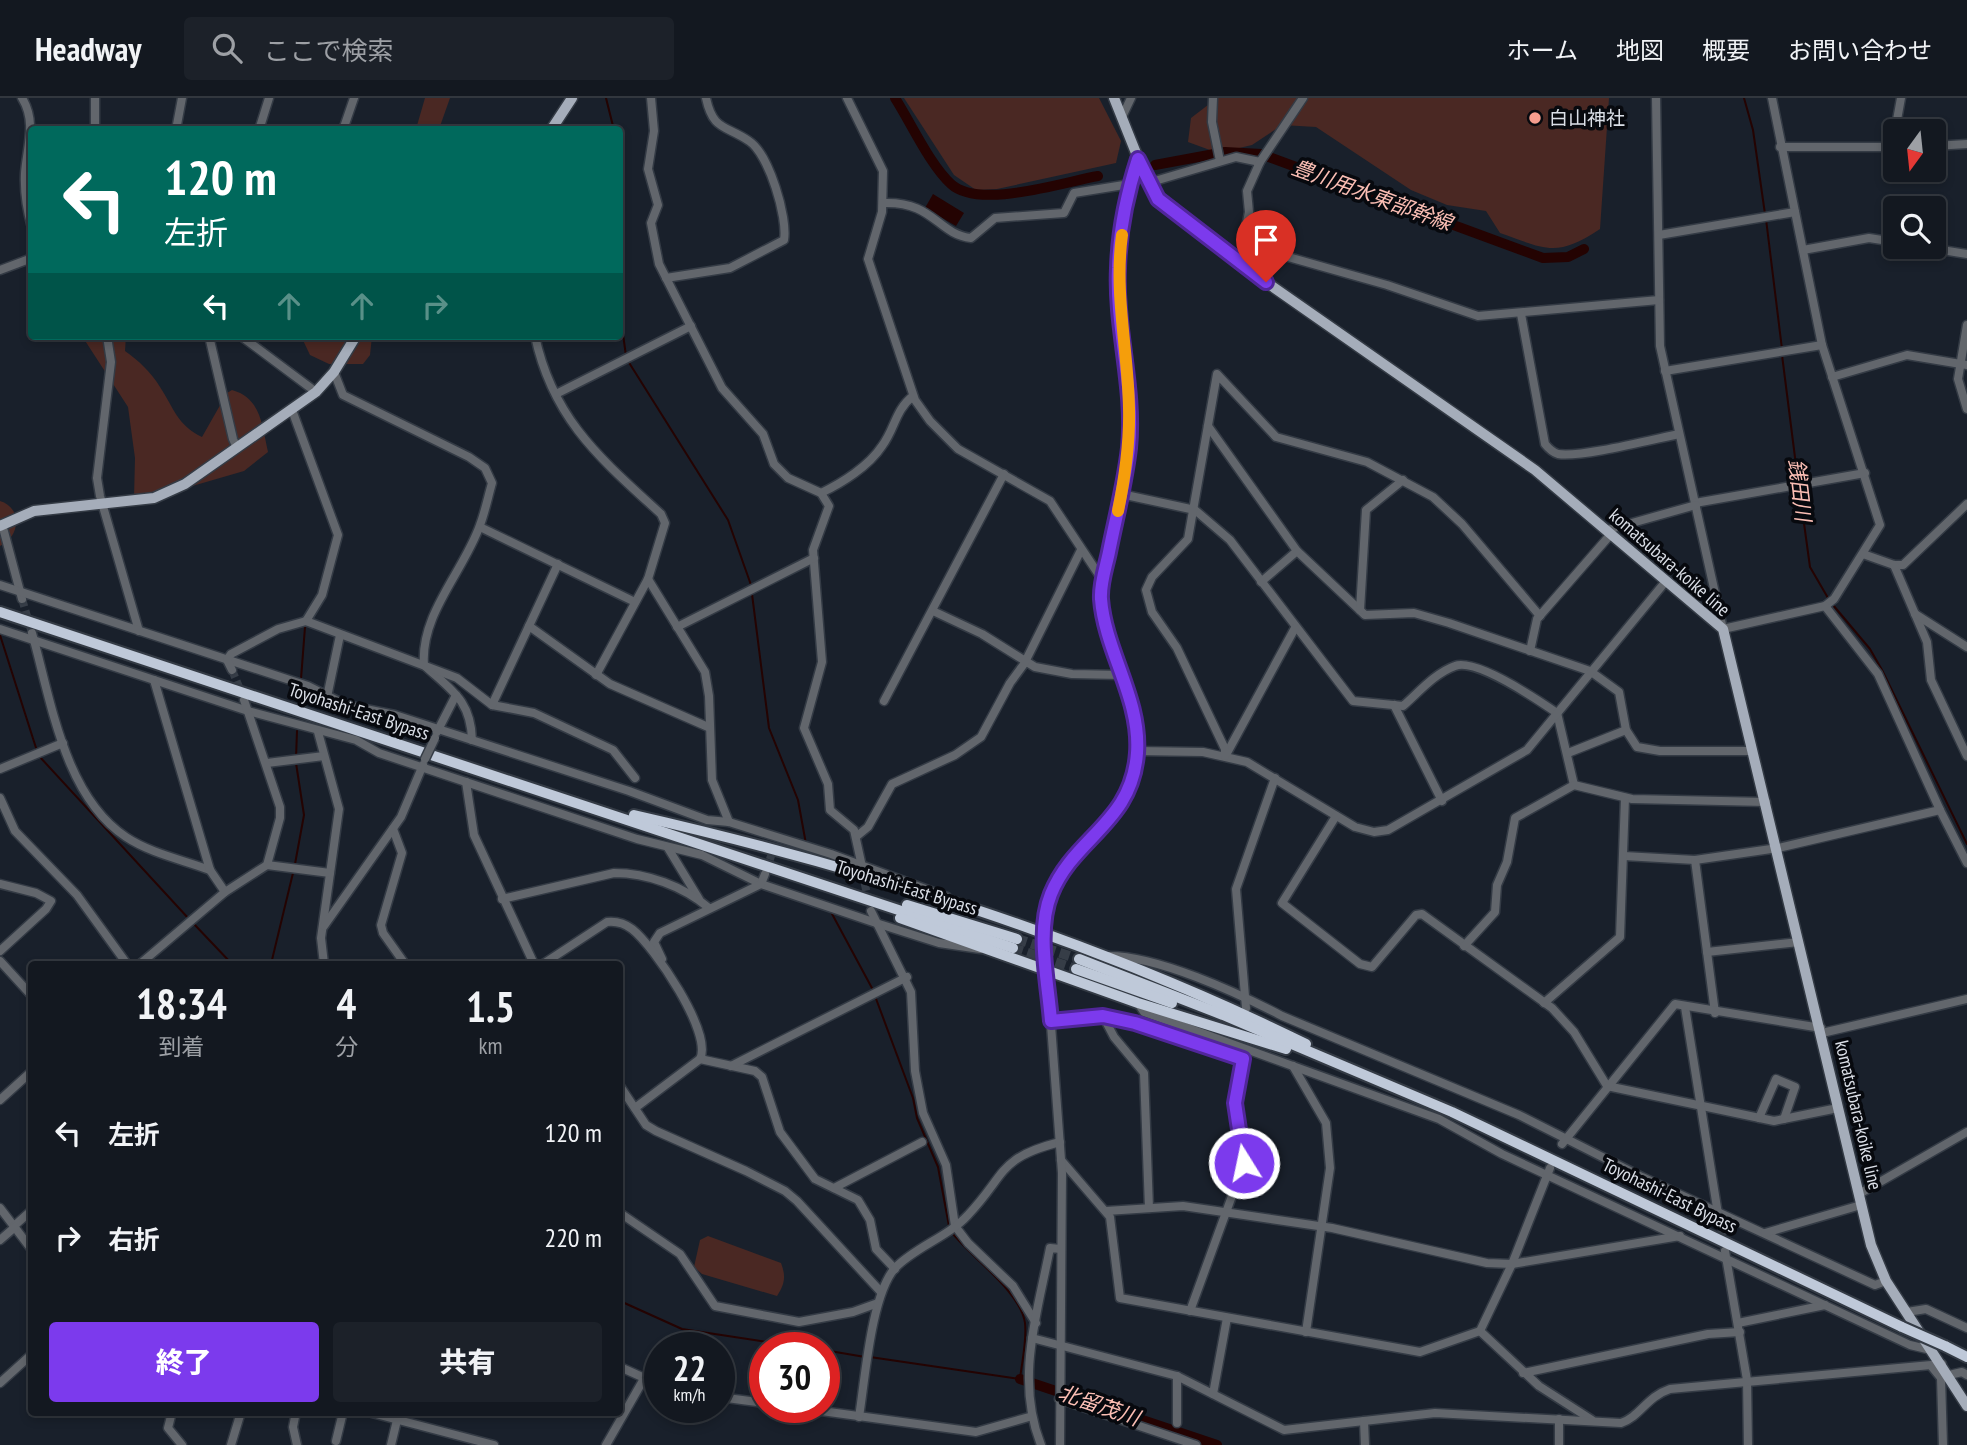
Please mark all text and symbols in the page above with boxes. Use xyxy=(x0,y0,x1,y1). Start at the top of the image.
search box xyxy=(184,17,674,80)
text: Headway xyxy=(35,27,142,70)
icon: search xyxy=(208,29,246,67)
text: ここで検索 xyxy=(264,34,394,67)
text: ホーム xyxy=(1507,35,1578,66)
text: 地図 xyxy=(1616,35,1664,66)
text: 概要 xyxy=(1702,35,1750,66)
text: お問い合わせ xyxy=(1788,35,1932,66)
place label: 白山神社 xyxy=(1549,106,1625,130)
marker: 白山神社 xyxy=(1527,110,1543,126)
north arrow xyxy=(1883,119,1946,182)
map controls xyxy=(1883,119,1946,259)
text: 120 m xyxy=(164,145,277,209)
icon: left xyxy=(49,154,140,245)
water label: 豊川用水東部幹線 xyxy=(1288,154,1458,237)
button: search xyxy=(1883,196,1946,259)
pin xyxy=(1236,210,1296,282)
text: 左折 xyxy=(164,211,228,253)
icon: arrive xyxy=(1247,221,1285,259)
icon: left xyxy=(197,287,235,325)
icon: ahead xyxy=(270,287,308,325)
icon: ahead xyxy=(343,287,381,325)
icon: right xyxy=(416,287,454,325)
water label: 銭田川 xyxy=(1783,457,1817,525)
street label: komatsubara-koike line xyxy=(1604,503,1736,621)
street label: Toyohashi-East Bypass xyxy=(286,677,432,745)
street label: Toyohashi-East Bypass xyxy=(833,854,981,920)
text: 18:34 xyxy=(136,976,227,1031)
text: 4 xyxy=(336,976,356,1031)
text: 1.5 xyxy=(466,979,515,1034)
text: km xyxy=(478,1031,502,1060)
text: 到着 xyxy=(158,1032,204,1061)
text: 分 xyxy=(335,1032,358,1061)
street label: komatsubara-koike line xyxy=(1830,1038,1888,1192)
icon: left xyxy=(49,1114,87,1152)
text: 120 m xyxy=(544,1116,602,1149)
text: 左折 xyxy=(108,1118,160,1151)
position arrow xyxy=(1207,1126,1281,1200)
street label: Toyohashi-East Bypass xyxy=(1599,1152,1741,1238)
icon: right xyxy=(49,1219,87,1257)
text: 220 m xyxy=(544,1221,602,1254)
text: 右折 xyxy=(108,1223,160,1256)
button: 終了 xyxy=(49,1322,319,1402)
button: 共有 xyxy=(333,1322,602,1402)
speed limit sign: 30 xyxy=(749,1332,840,1423)
text: 22 xyxy=(673,1345,706,1391)
water label: 北留茂川 xyxy=(1055,1379,1145,1432)
text: km/h xyxy=(674,1383,705,1406)

